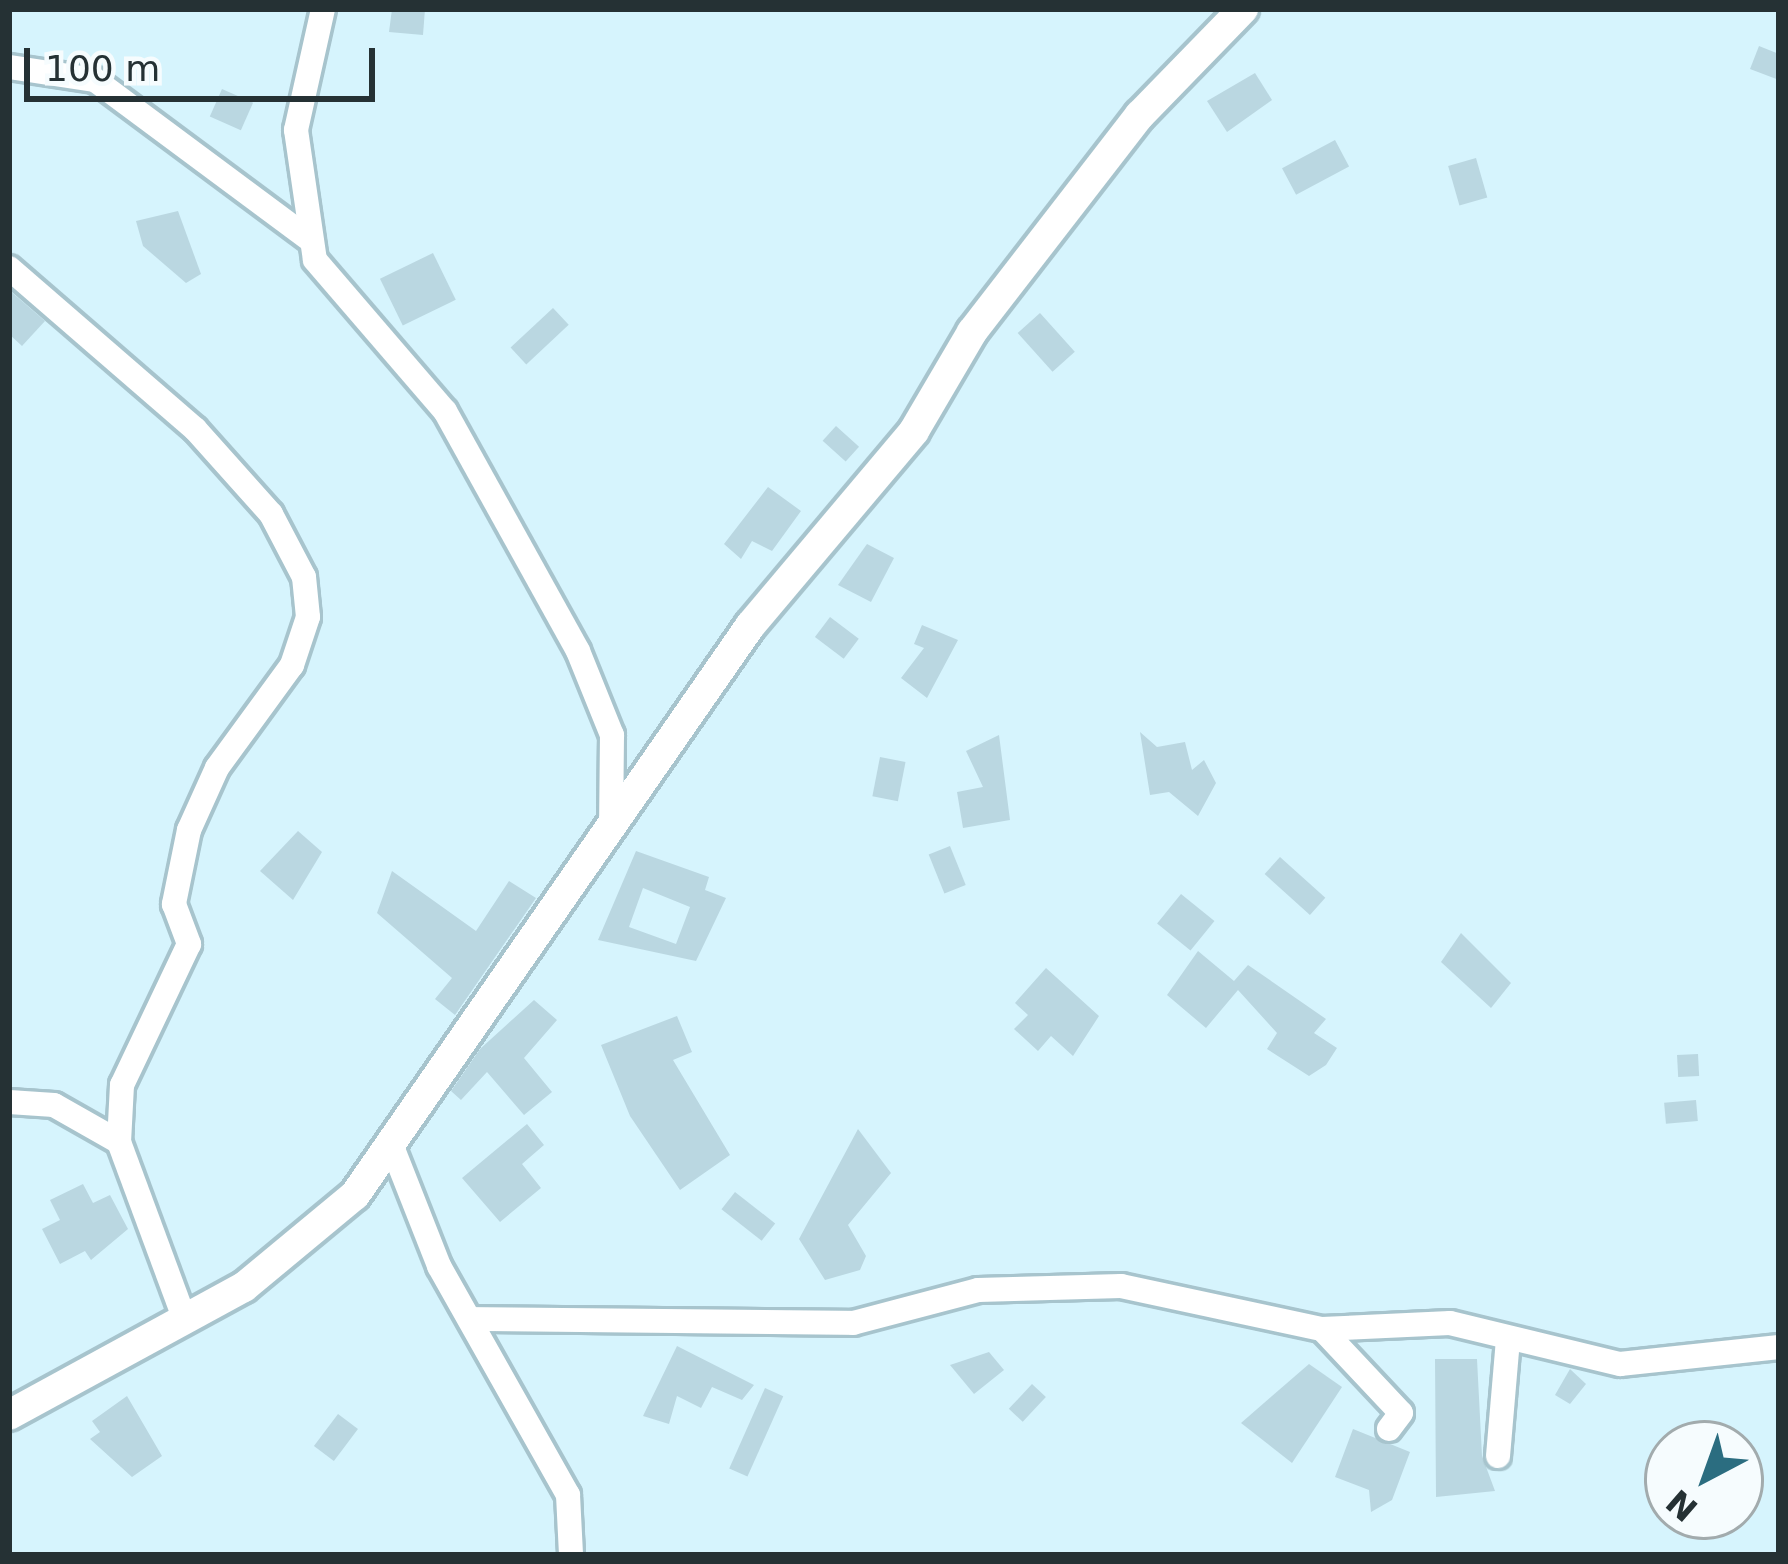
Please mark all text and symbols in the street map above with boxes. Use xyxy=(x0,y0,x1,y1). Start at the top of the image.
scale bar xyxy=(30,24,381,98)
text: 100 m xyxy=(45,48,160,89)
north arrow xyxy=(1644,1420,1764,1540)
text: N xyxy=(1659,1482,1705,1529)

